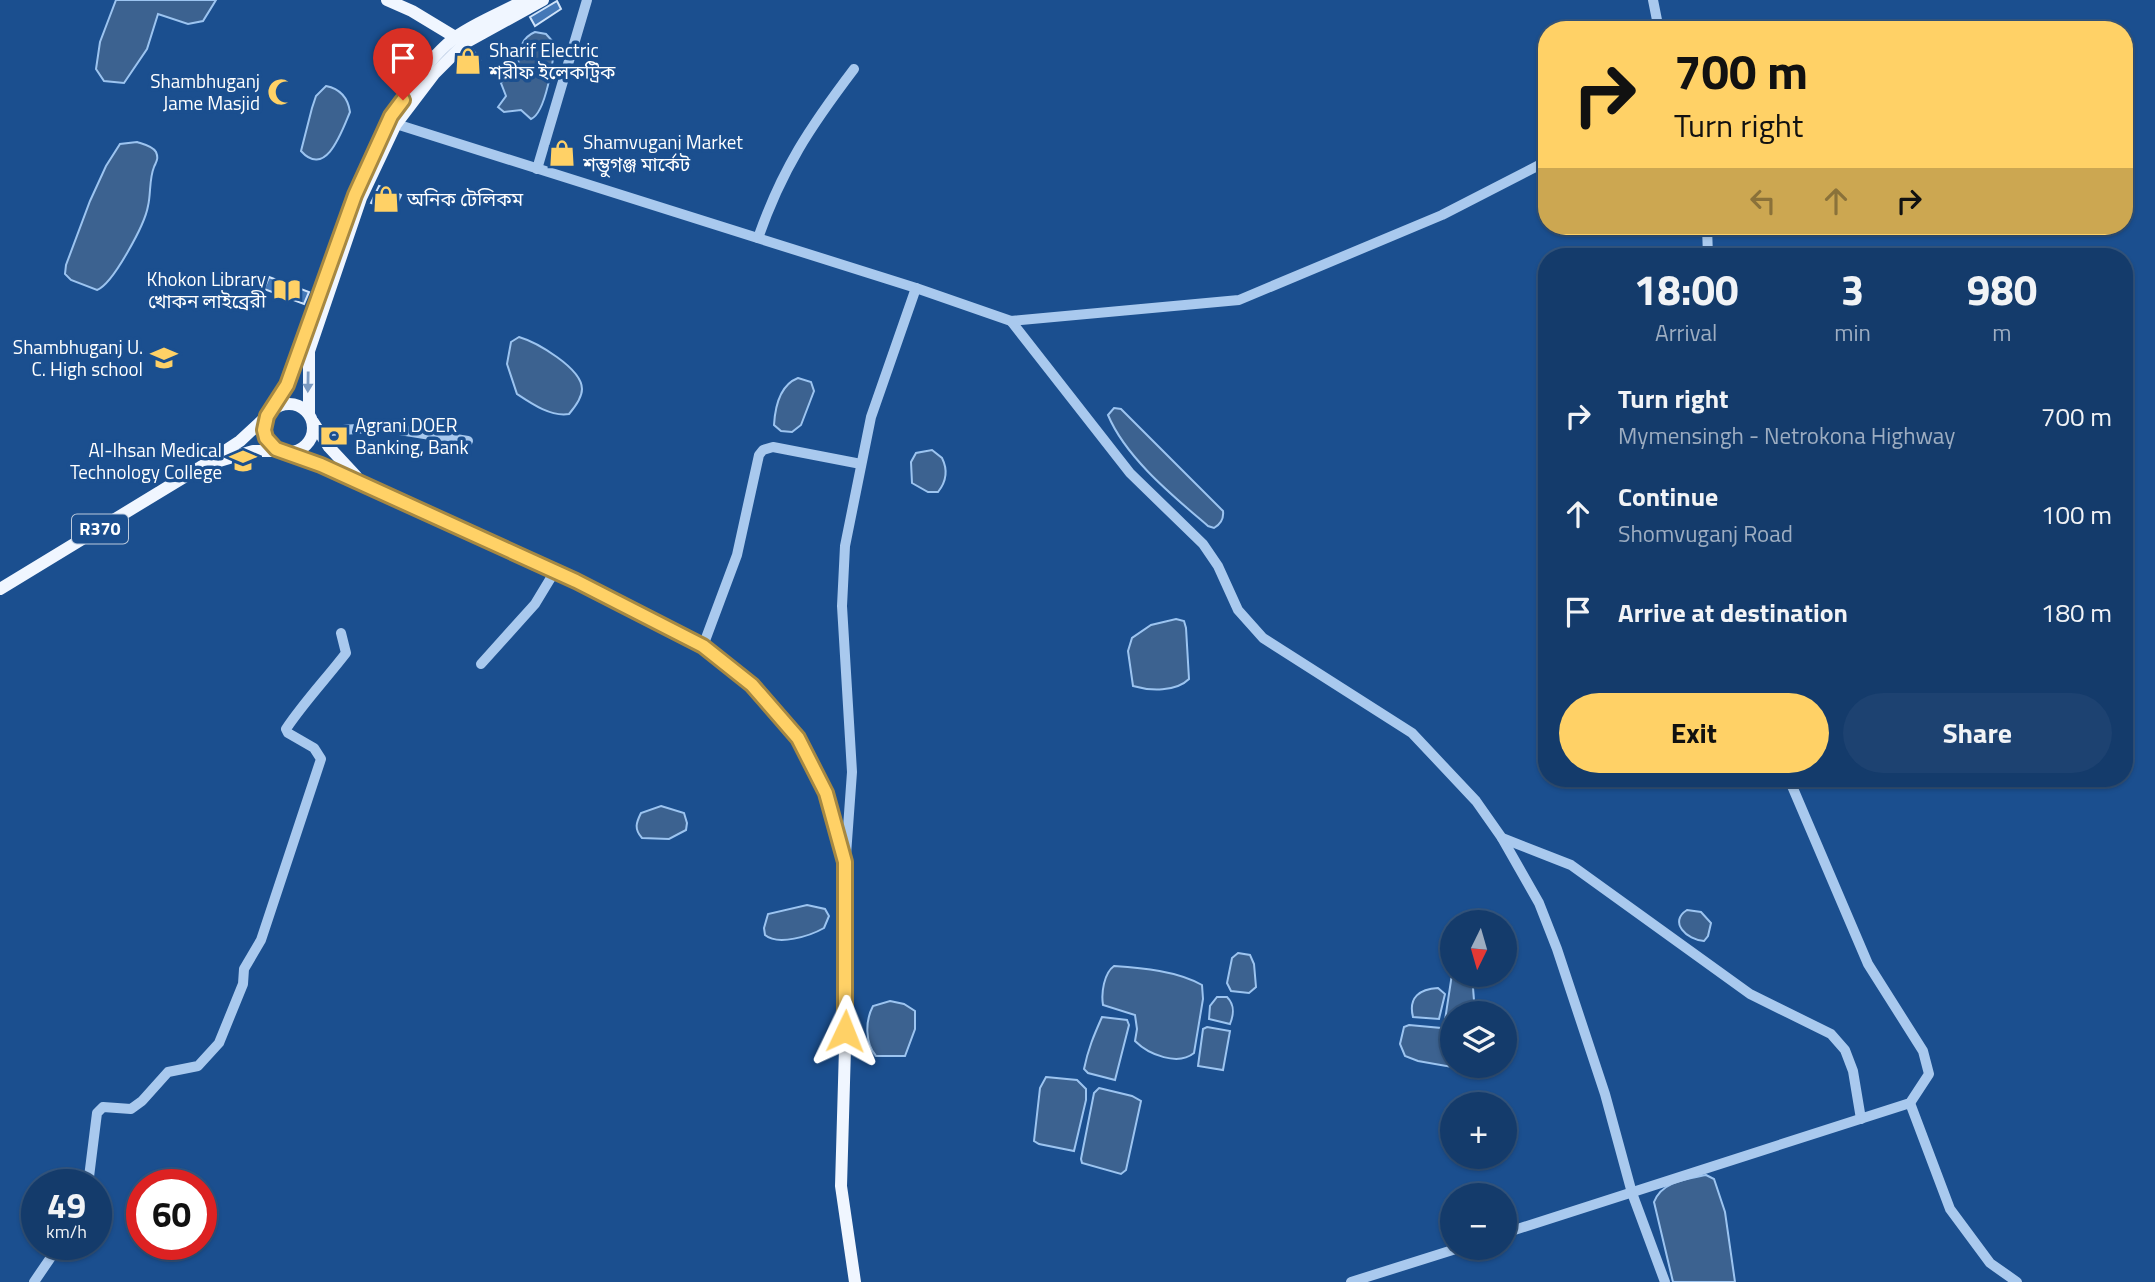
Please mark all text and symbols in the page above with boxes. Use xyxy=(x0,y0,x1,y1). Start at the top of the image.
pin xyxy=(373,28,433,100)
text: 700 m xyxy=(1674,33,1808,108)
place label: Sharif Electric শরীফ ইলেকট্রিক xyxy=(488,35,616,86)
icon: arrive xyxy=(384,39,422,77)
shop icon: Sharif Electric শরীফ ইলেকট্রিক xyxy=(453,46,483,76)
icon: right xyxy=(1559,49,1650,140)
place label: Shambhuganj Jame Masjid xyxy=(150,66,260,117)
mosque icon: Shambhuganj Jame Masjid xyxy=(266,77,296,107)
text: Turn right xyxy=(1674,101,1803,149)
place label: Shamvuganj Market শম্ভুগঞ্জ মার্কেট xyxy=(582,127,743,178)
shop icon: Shamvuganj Market শম্ভুগঞ্জ মার্কেট xyxy=(547,138,577,168)
icon: left xyxy=(1744,182,1782,220)
icon: ahead xyxy=(1817,182,1855,220)
icon: right xyxy=(1890,182,1928,220)
shop icon: অনিক টেলিকম xyxy=(371,184,401,214)
place label: অনিক টেলিকম xyxy=(406,184,524,213)
text: 18:00 xyxy=(1634,257,1739,321)
text: 3 xyxy=(1841,257,1864,321)
text: 980 xyxy=(1967,257,2037,321)
place label: Khokon Library খোকন লাইব্রেরী xyxy=(147,264,267,315)
library icon: Khokon Library খোকন লাইব্রেরী xyxy=(272,275,302,305)
text: Arrival xyxy=(1655,315,1717,350)
text: min xyxy=(1834,315,1871,350)
text: m xyxy=(1992,315,2012,350)
place label: Shambhuganj U. C. High school xyxy=(13,332,143,383)
school or university icon: Shambhuganj U. C. High school xyxy=(149,343,179,373)
one-way arrow xyxy=(302,371,314,393)
text: Turn right xyxy=(1618,379,1729,418)
icon: right xyxy=(1559,397,1597,435)
text: 700 m xyxy=(2041,397,2112,436)
place label: Agrani DOER Banking, Bank xyxy=(355,410,469,461)
text: Mymensingh - Netrokona Highway xyxy=(1618,418,1955,453)
bank icon: Agrani DOER Banking, Bank xyxy=(319,421,349,451)
place label: Al-Ihsan Medical Technology College xyxy=(70,435,222,486)
school or university icon: Al-Ihsan Medical Technology College xyxy=(228,446,258,476)
text: Continue xyxy=(1618,477,1718,516)
icon: ahead xyxy=(1559,495,1597,533)
text: 100 m xyxy=(2041,495,2112,534)
road number: R370 xyxy=(72,514,128,544)
text: Shomvuganj Road xyxy=(1618,516,1793,551)
icon: arrive xyxy=(1559,593,1597,631)
text: Arrive at destination xyxy=(1618,593,1848,632)
text: 180 m xyxy=(2041,593,2112,632)
button: Exit xyxy=(1559,693,1829,773)
button: Share xyxy=(1843,693,2112,773)
north arrow xyxy=(1440,910,1517,987)
map controls xyxy=(1440,910,1517,1260)
position arrow xyxy=(808,994,882,1068)
button: layers xyxy=(1440,1001,1517,1078)
button: + xyxy=(1440,1092,1517,1169)
speed limit sign: 60 xyxy=(126,1169,217,1260)
text: 49 xyxy=(47,1178,86,1232)
button: − xyxy=(1440,1183,1517,1260)
text: km/h xyxy=(46,1218,87,1245)

